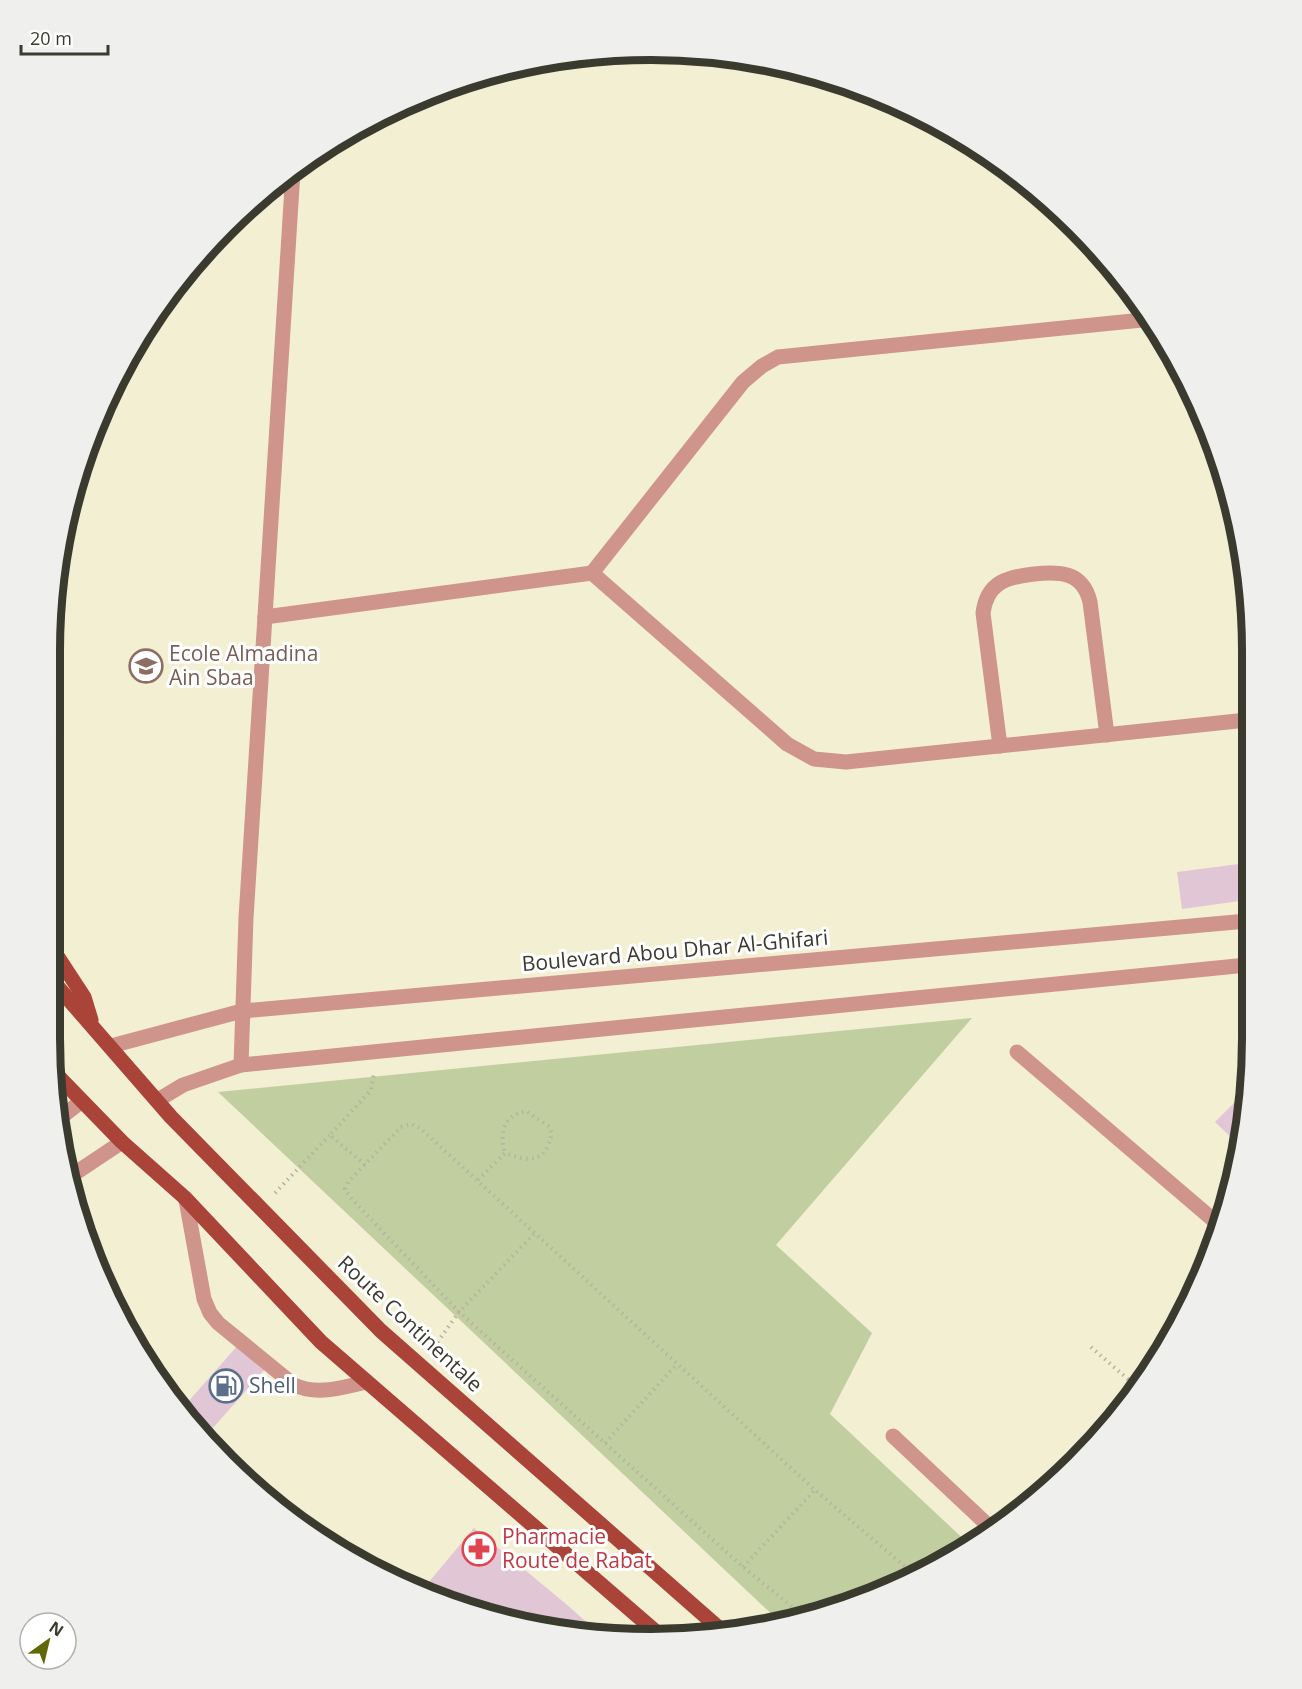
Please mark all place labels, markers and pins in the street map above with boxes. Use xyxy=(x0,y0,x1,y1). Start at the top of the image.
place label: Ecole Almadina Ain Sbaa xyxy=(169,639,318,691)
school or university icon: Ecole Almadina Ain Sbaa xyxy=(128,648,164,684)
fuel station icon: Shell xyxy=(208,1368,244,1404)
place label: Shell xyxy=(249,1371,296,1399)
place label: Pharmacie Route de Rabat xyxy=(502,1522,652,1574)
pharmacy icon: Pharmacie Route de Rabat xyxy=(461,1531,497,1567)

